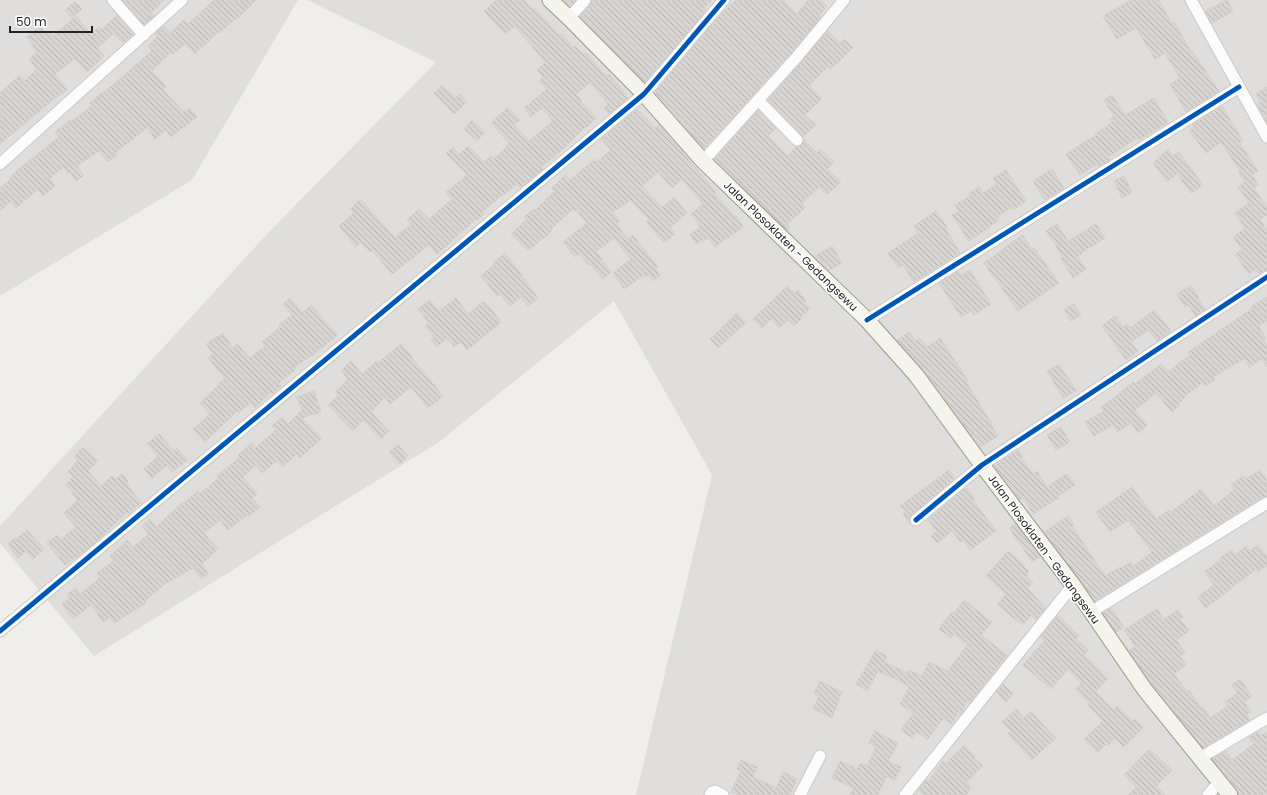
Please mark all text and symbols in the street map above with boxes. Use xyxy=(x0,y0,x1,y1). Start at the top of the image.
scale bar xyxy=(10,8,92,34)
text: 50 m xyxy=(16,13,47,30)
street label: Jalan Plosoklaten - Gedangsewu xyxy=(720,177,862,315)
street label: Jalan Plosoklaten - Gedangsewu xyxy=(984,471,1104,627)

